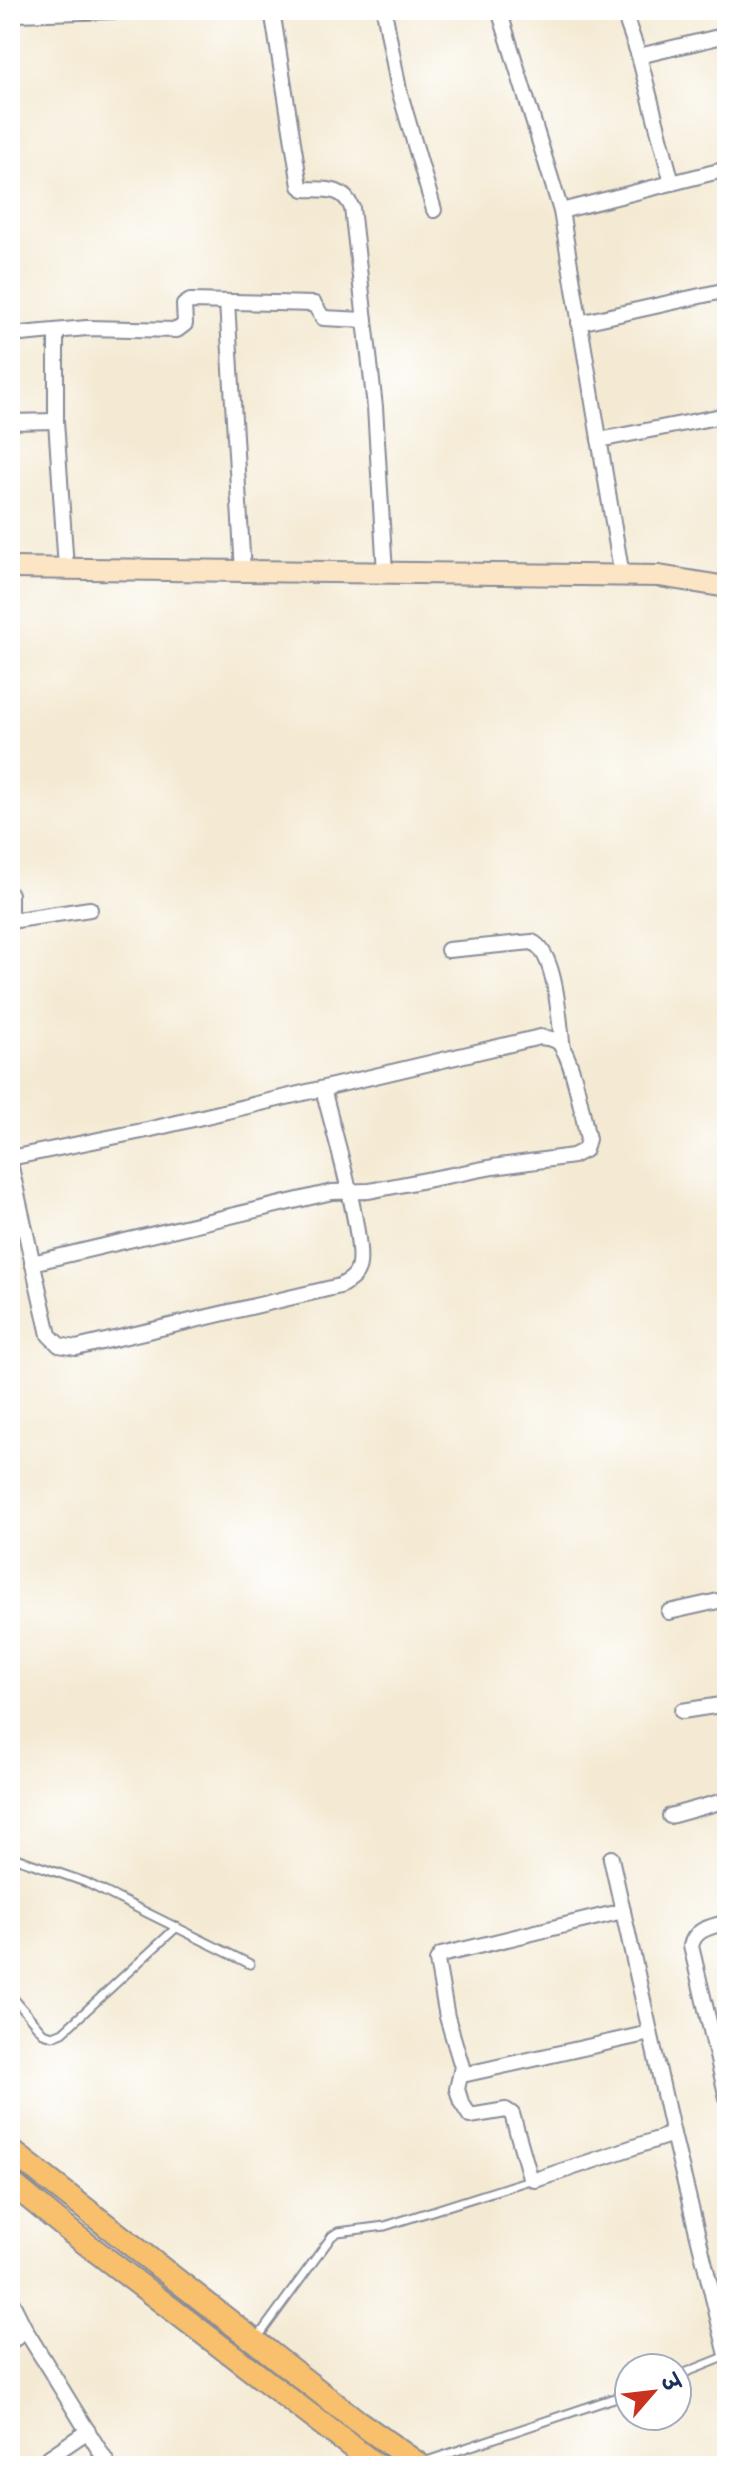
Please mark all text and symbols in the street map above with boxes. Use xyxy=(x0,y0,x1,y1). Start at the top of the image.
north arrow xyxy=(613,2352,693,2432)
text: उ xyxy=(653,2369,686,2398)

